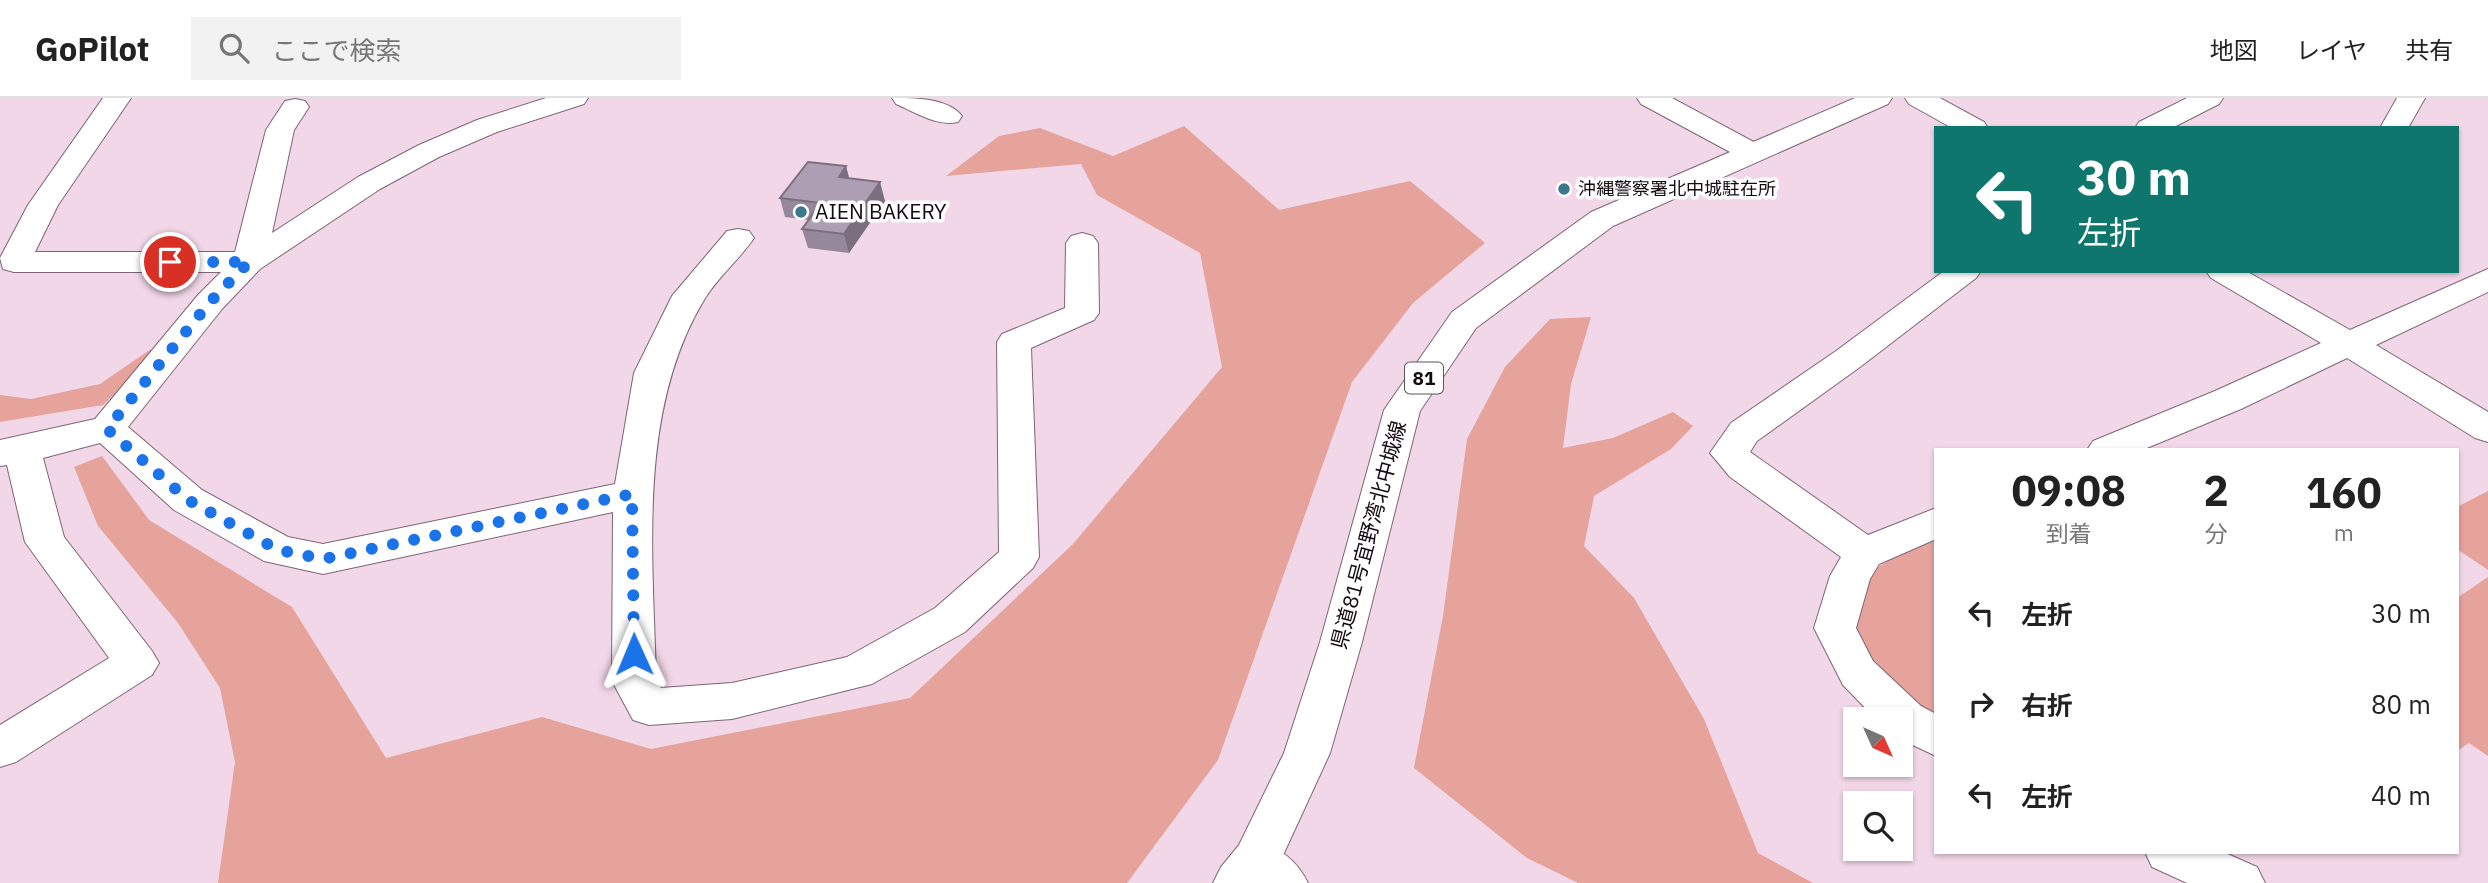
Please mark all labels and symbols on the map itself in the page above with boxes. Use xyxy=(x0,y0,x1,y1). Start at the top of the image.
place label: 沖縄警察署北中城駐在所 xyxy=(1578,177,1776,200)
marker: 沖縄警察署北中城駐在所 xyxy=(1556,181,1572,197)
place label: AIEN BAKERY xyxy=(815,197,947,225)
marker: AIEN BAKERY xyxy=(793,204,809,220)
pin xyxy=(140,232,200,292)
road number: 81 xyxy=(1405,362,1443,394)
street label: 県道81号宜野湾北中城線 xyxy=(1324,418,1412,652)
position arrow xyxy=(597,617,671,691)
north arrow xyxy=(1843,707,1913,777)

